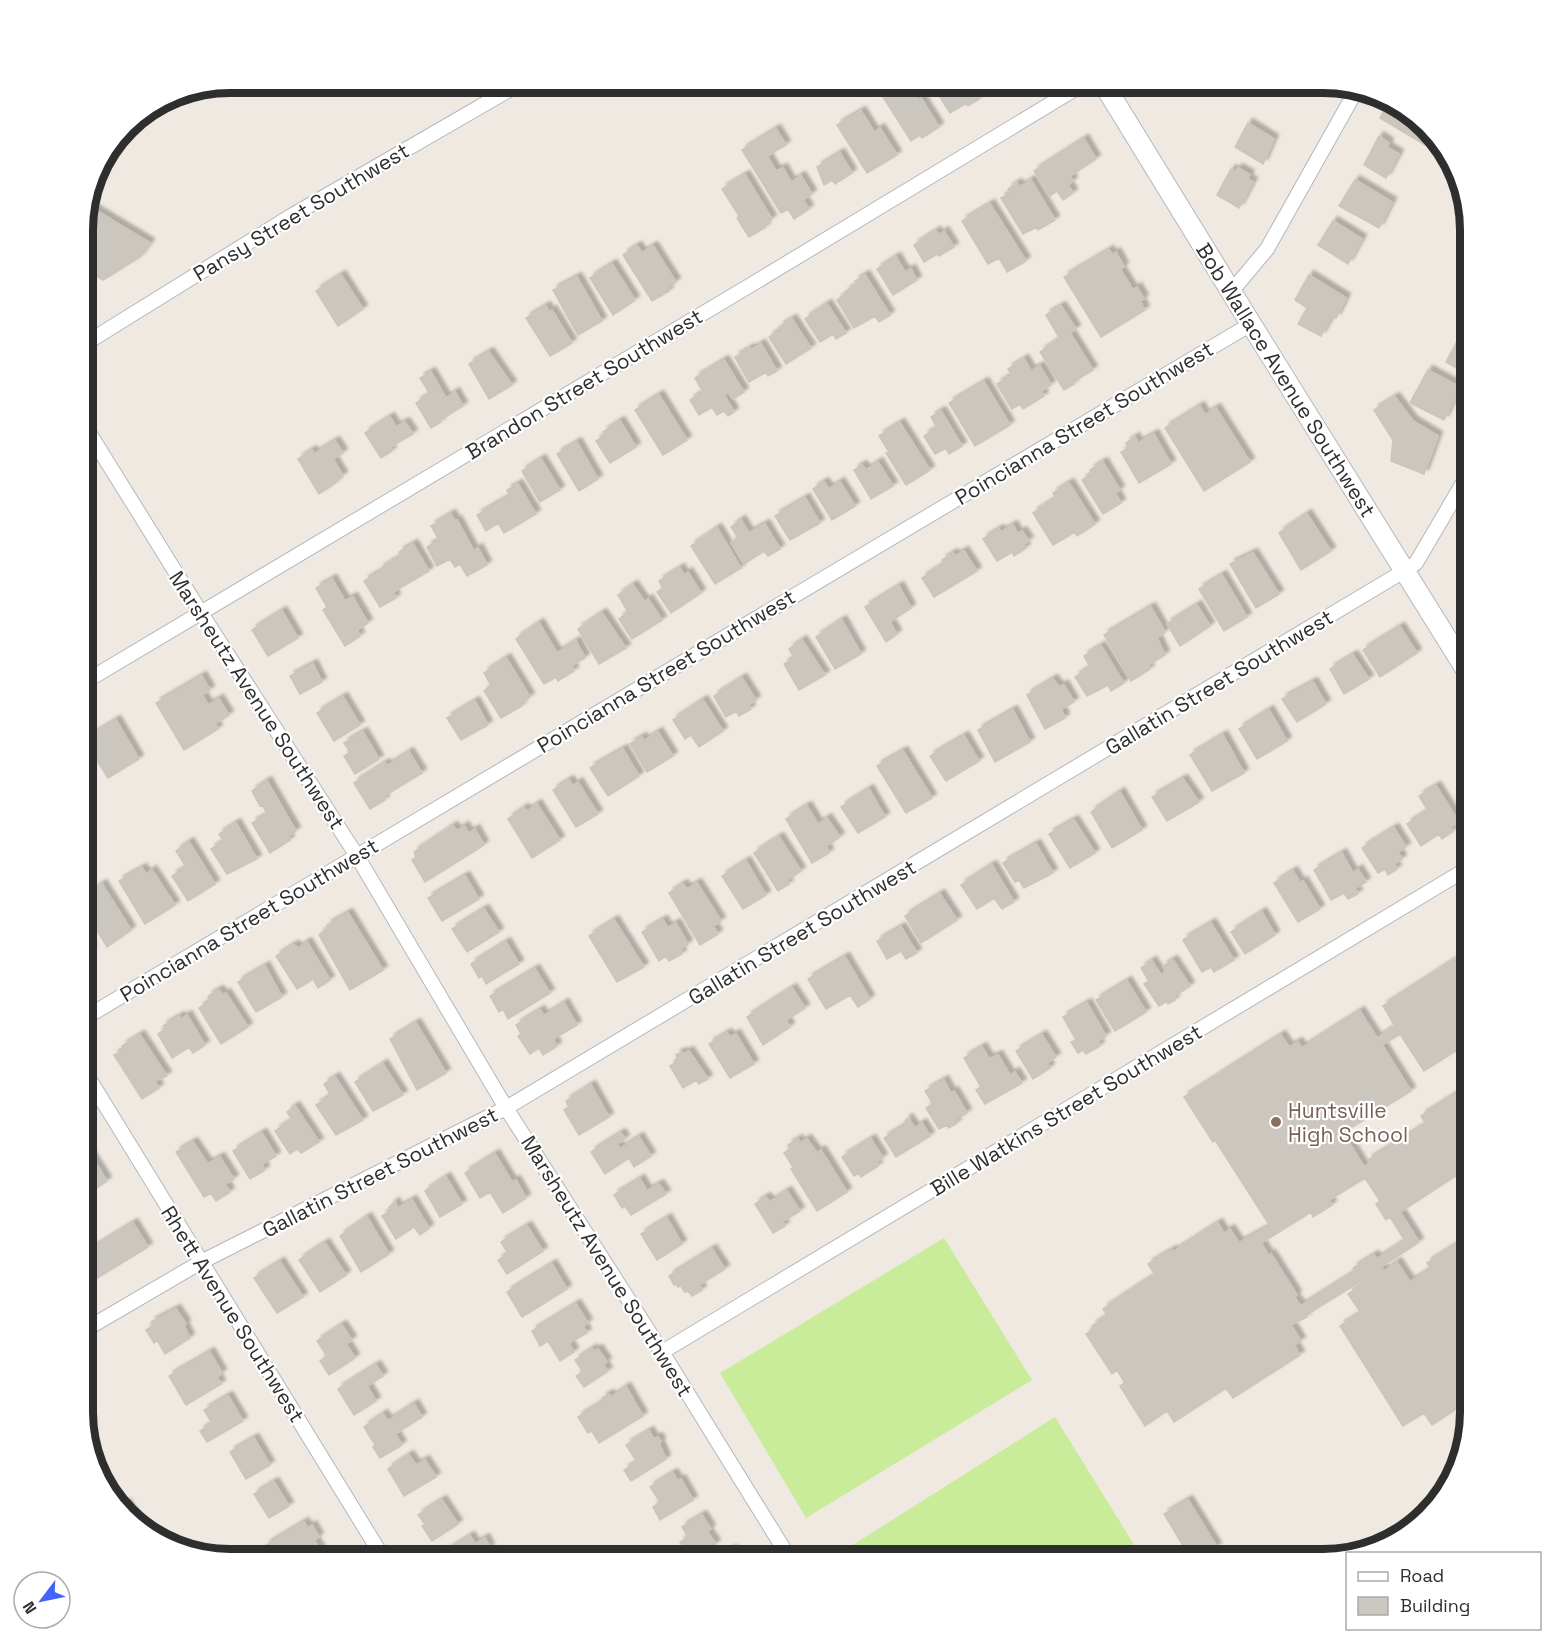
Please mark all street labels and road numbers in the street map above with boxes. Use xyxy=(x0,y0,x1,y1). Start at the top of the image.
street label: Pansy Street Southwest xyxy=(188,137,414,287)
street label: Bob Wallace Avenue Southwest xyxy=(1190,238,1382,522)
street label: Brandon Street Southwest xyxy=(461,303,707,465)
street label: Poincianna Street Southwest xyxy=(950,335,1218,511)
street label: Marsheutz Avenue Southwest xyxy=(163,566,351,834)
street label: Poincianna Street Southwest xyxy=(532,583,800,759)
street label: Gallatin Street Southwest xyxy=(1100,603,1338,761)
street label: Poincianna Street Southwest xyxy=(115,832,383,1008)
street label: Gallatin Street Southwest xyxy=(683,853,921,1011)
street label: Bille Watkins Street Southwest xyxy=(925,1018,1207,1202)
street label: Gallatin Street Southwest xyxy=(258,1101,502,1243)
street label: Marsheutz Avenue Southwest xyxy=(515,1130,699,1402)
street label: Rhett Avenue Southwest xyxy=(155,1201,311,1427)

